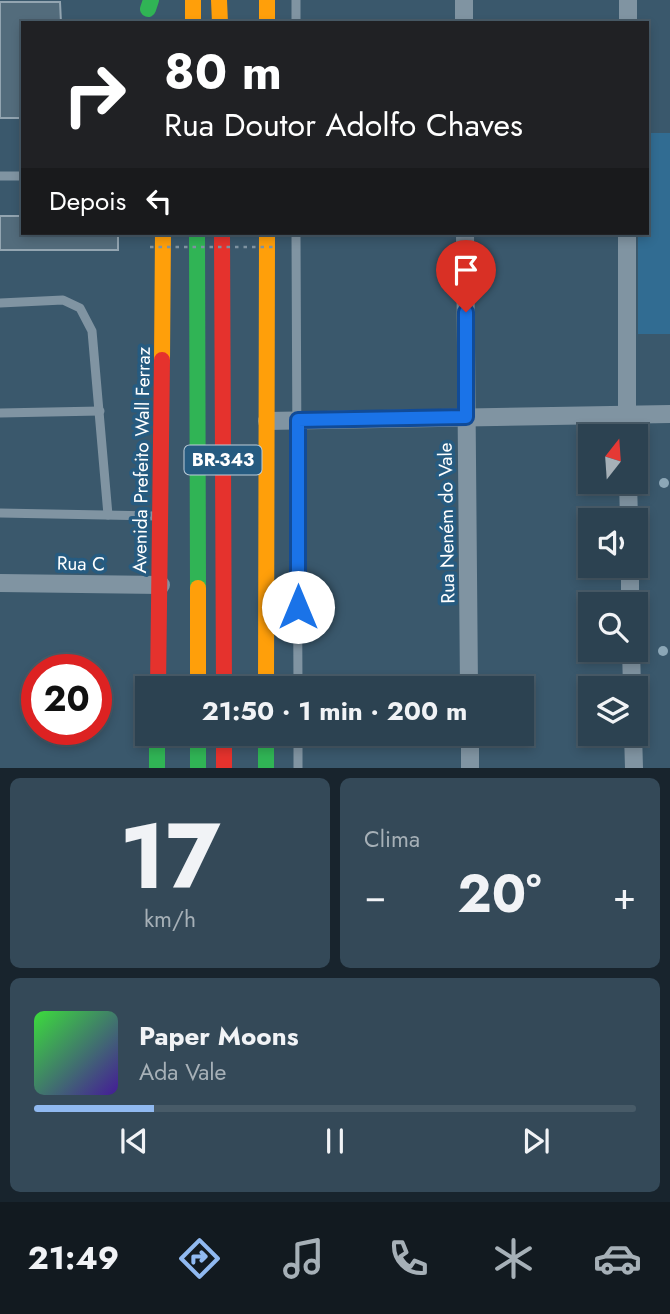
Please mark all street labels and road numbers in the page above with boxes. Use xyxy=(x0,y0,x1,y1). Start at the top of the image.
street label: Avenida Prefeito Wall Ferraz xyxy=(126,346,157,574)
street label: Rua Neném do Vale xyxy=(432,442,461,604)
road number: BR-343 xyxy=(184,446,262,474)
street label: Rua C xyxy=(57,550,105,577)

